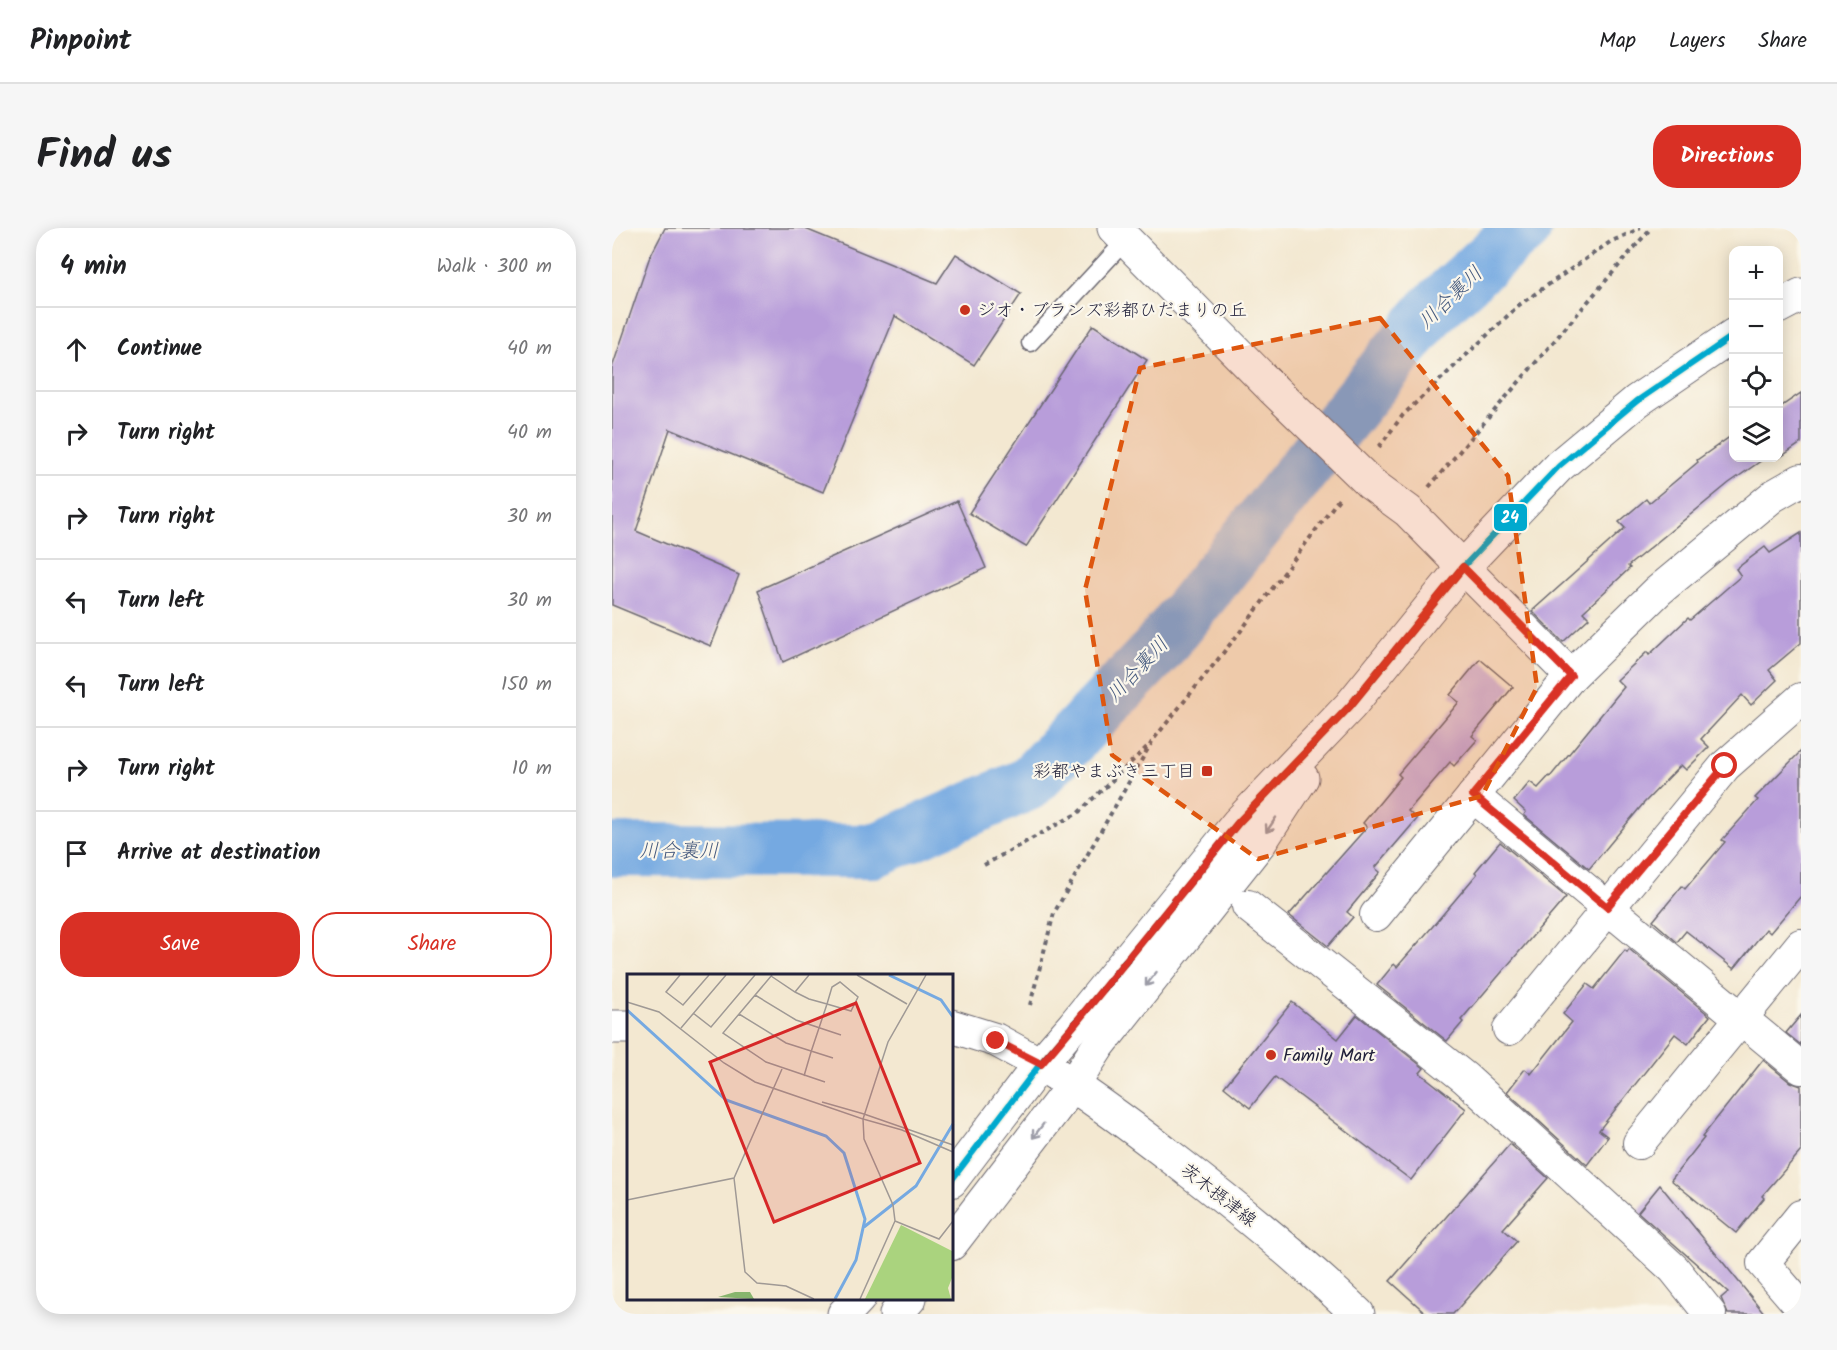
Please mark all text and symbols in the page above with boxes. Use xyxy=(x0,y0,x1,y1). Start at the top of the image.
text: Pinpoint xyxy=(30,19,131,64)
text: Map xyxy=(1599,25,1636,58)
text: Layers xyxy=(1669,25,1725,58)
text: Share xyxy=(1758,25,1807,58)
text: Find us xyxy=(36,123,172,190)
button: Directions xyxy=(1653,125,1801,188)
text: 4 min xyxy=(60,246,127,288)
map controls xyxy=(1729,246,1783,462)
button: + xyxy=(1729,246,1783,300)
text: Walk · 300 m xyxy=(437,251,552,283)
water label: 川合裏川 xyxy=(1412,259,1491,338)
place label: ジオ・ブランズ彩都ひだまりの丘 xyxy=(977,297,1247,326)
button: − xyxy=(1729,300,1783,354)
marker: ジオ・ブランズ彩都ひだまりの丘 xyxy=(958,303,972,317)
text: Continue xyxy=(117,332,202,367)
icon: ahead xyxy=(60,333,93,366)
text: 40 m xyxy=(507,333,552,365)
button: locate xyxy=(1729,354,1783,408)
button: layers xyxy=(1729,408,1783,462)
text: Turn right xyxy=(117,416,215,451)
icon: right xyxy=(60,417,93,450)
text: 40 m xyxy=(507,417,552,449)
text: Turn right xyxy=(117,500,215,535)
icon: right xyxy=(60,501,93,534)
text: 30 m xyxy=(507,501,552,533)
line badge: 24 xyxy=(1493,503,1528,532)
text: 24 xyxy=(1501,506,1519,531)
text: Turn left xyxy=(117,584,204,619)
icon: left xyxy=(60,585,93,618)
text: 30 m xyxy=(507,585,552,617)
water label: 川合裏川 xyxy=(1099,630,1177,711)
text: Turn left xyxy=(117,668,204,703)
icon: left xyxy=(60,669,93,702)
text: 150 m xyxy=(501,669,552,701)
text: Turn right xyxy=(117,752,215,787)
route start xyxy=(1711,752,1737,778)
icon: right xyxy=(60,753,93,786)
text: 10 m xyxy=(512,753,552,785)
place label: 彩都やまぶき三丁目 xyxy=(1033,758,1195,787)
marker: 彩都やまぶき三丁目 xyxy=(1200,764,1214,778)
one-way arrow xyxy=(1265,816,1277,833)
text: Arrive at destination xyxy=(117,836,320,871)
water label: 川合裏川 xyxy=(639,836,719,868)
icon: arrive xyxy=(60,837,93,870)
button: Save xyxy=(60,912,300,977)
button: Share xyxy=(312,912,552,977)
one-way arrow xyxy=(1145,971,1158,987)
inset map xyxy=(627,974,952,1299)
route end xyxy=(982,1027,1008,1053)
place label: Family Mart xyxy=(1283,1042,1376,1071)
marker: Family Mart xyxy=(1264,1048,1278,1062)
one-way arrow xyxy=(1032,1123,1045,1139)
street label: 茨木摂津線 xyxy=(1174,1157,1262,1235)

